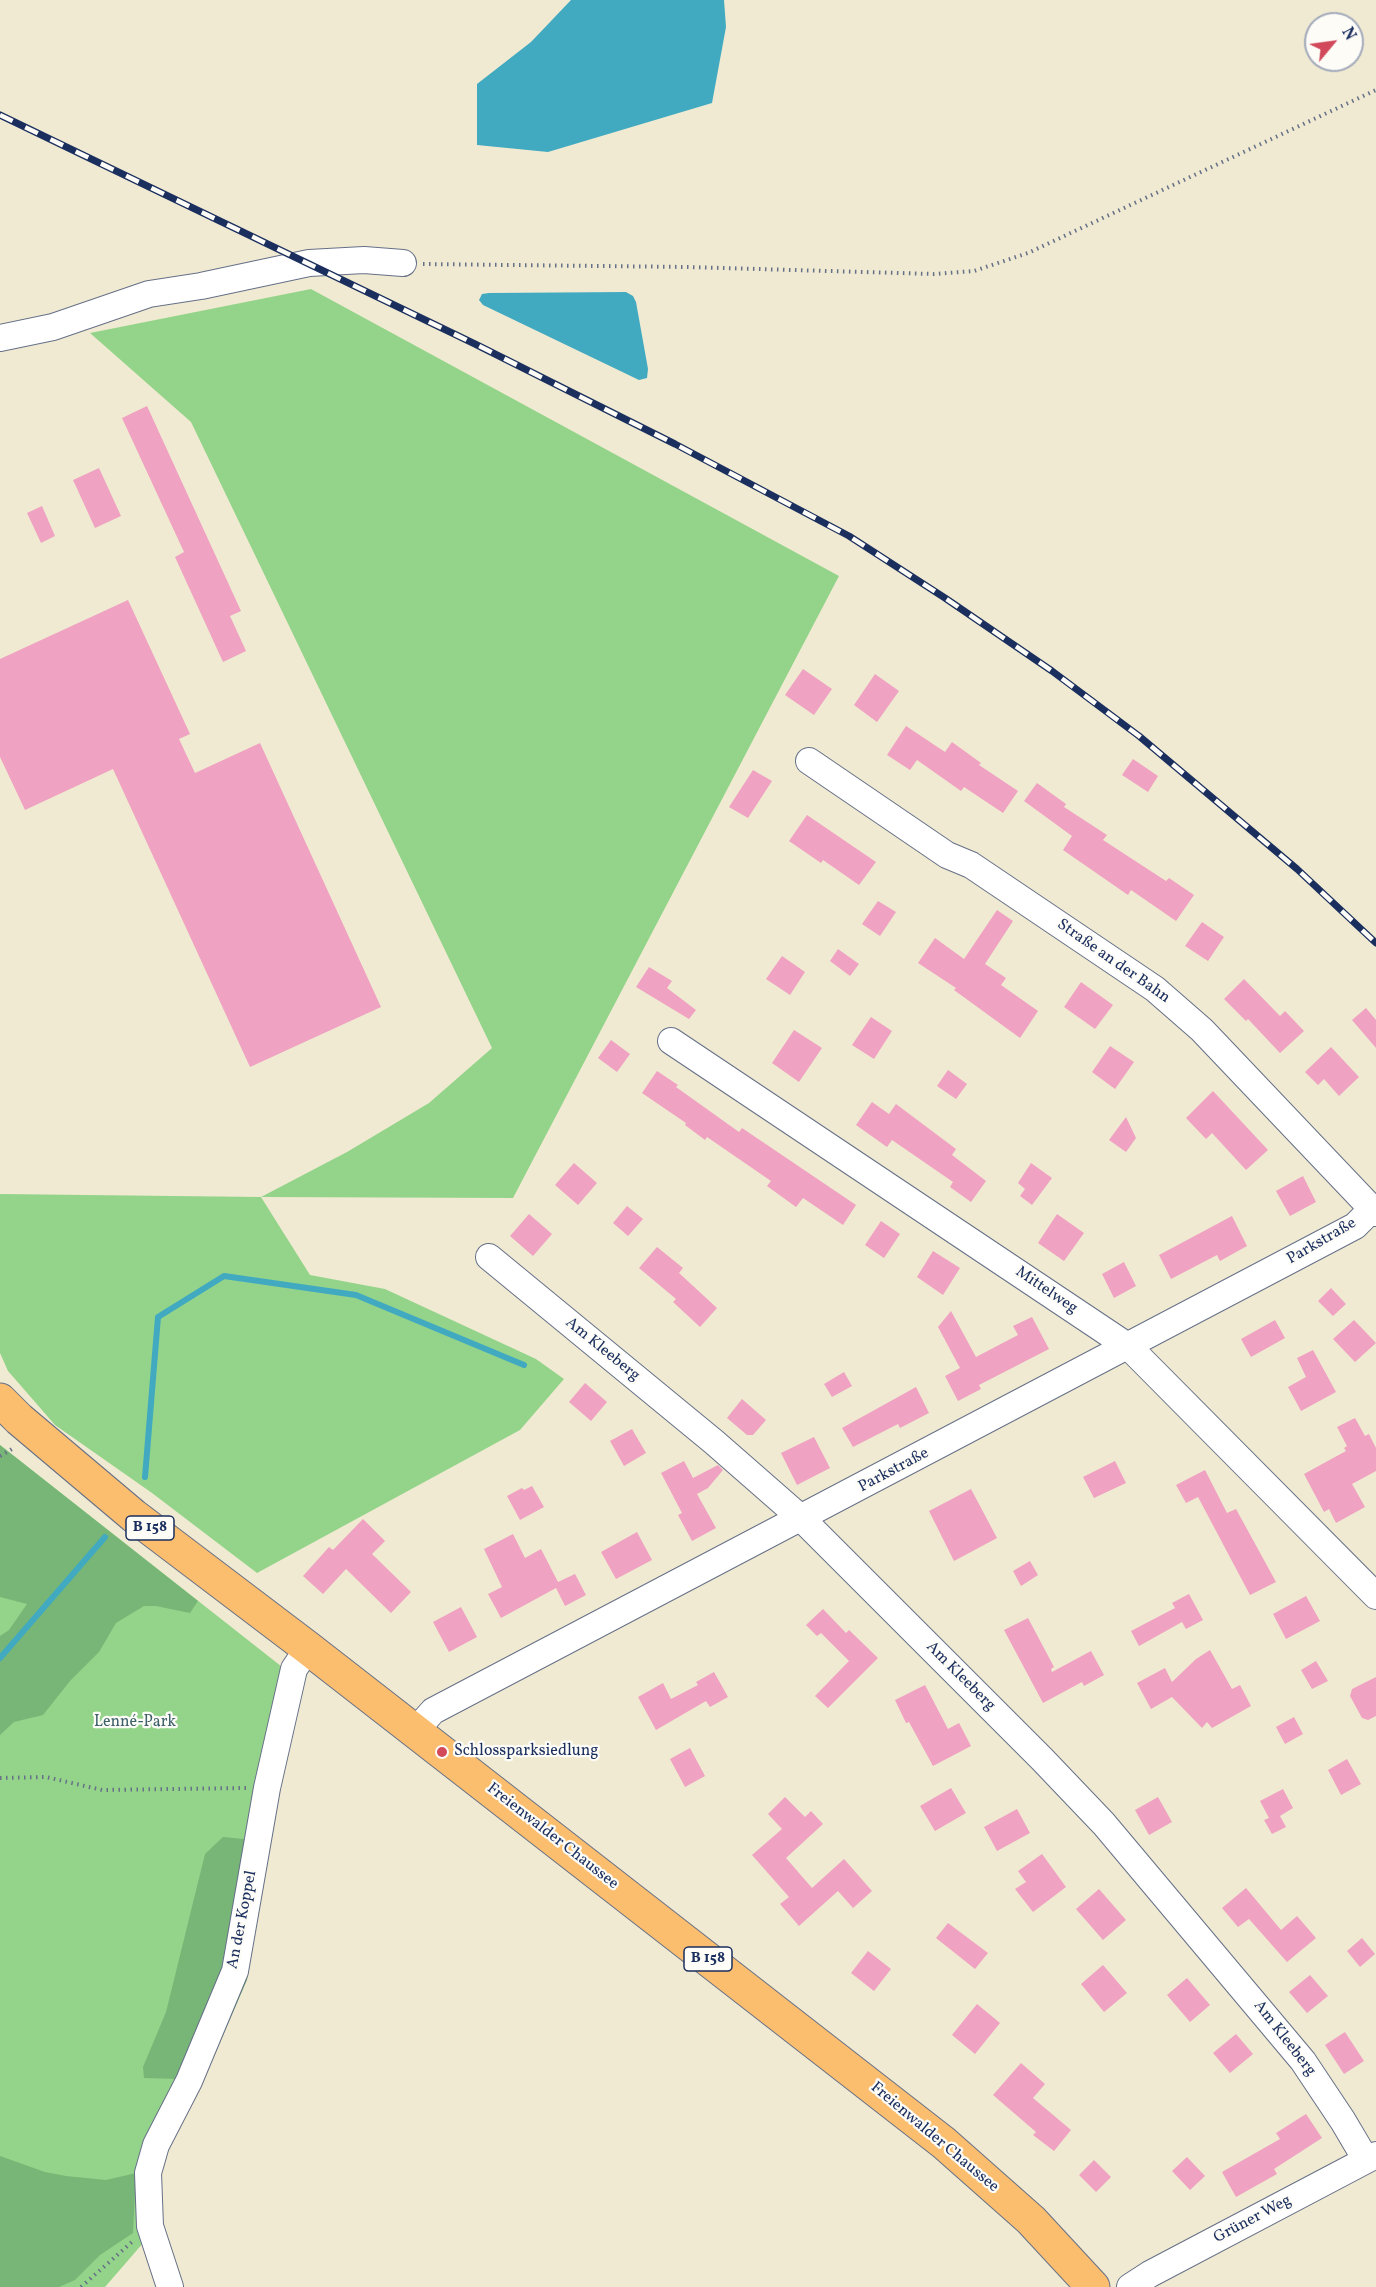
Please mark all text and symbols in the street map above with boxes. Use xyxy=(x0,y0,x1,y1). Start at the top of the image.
north arrow xyxy=(1304,12,1364,72)
text: N xyxy=(1336,24,1360,45)
street label: Straße an der Bahn xyxy=(1053,916,1173,1008)
street label: Parkstraße xyxy=(1284,1214,1360,1270)
street label: Mittelweg xyxy=(1011,1263,1081,1319)
street label: Am Kleeberg xyxy=(561,1314,643,1386)
street label: Parkstraße xyxy=(856,1444,932,1498)
road number: B 158 xyxy=(126,1516,174,1540)
street label: Am Kleeberg xyxy=(921,1638,999,1716)
park label: Lenné-Park xyxy=(94,1713,176,1733)
place label: Schlossparksiedlung xyxy=(454,1742,598,1762)
marker: Schlossparksiedlung xyxy=(435,1745,449,1759)
street label: Freienwalder Chaussee xyxy=(482,1780,622,1894)
street label: An der Koppel xyxy=(224,1869,262,1971)
road number: B 158 xyxy=(684,1947,732,1971)
street label: Am Kleeberg xyxy=(1249,1997,1319,2081)
street label: Freienwalder Chaussee xyxy=(866,2079,1002,2197)
street label: Grüner Weg xyxy=(1211,2192,1295,2248)

